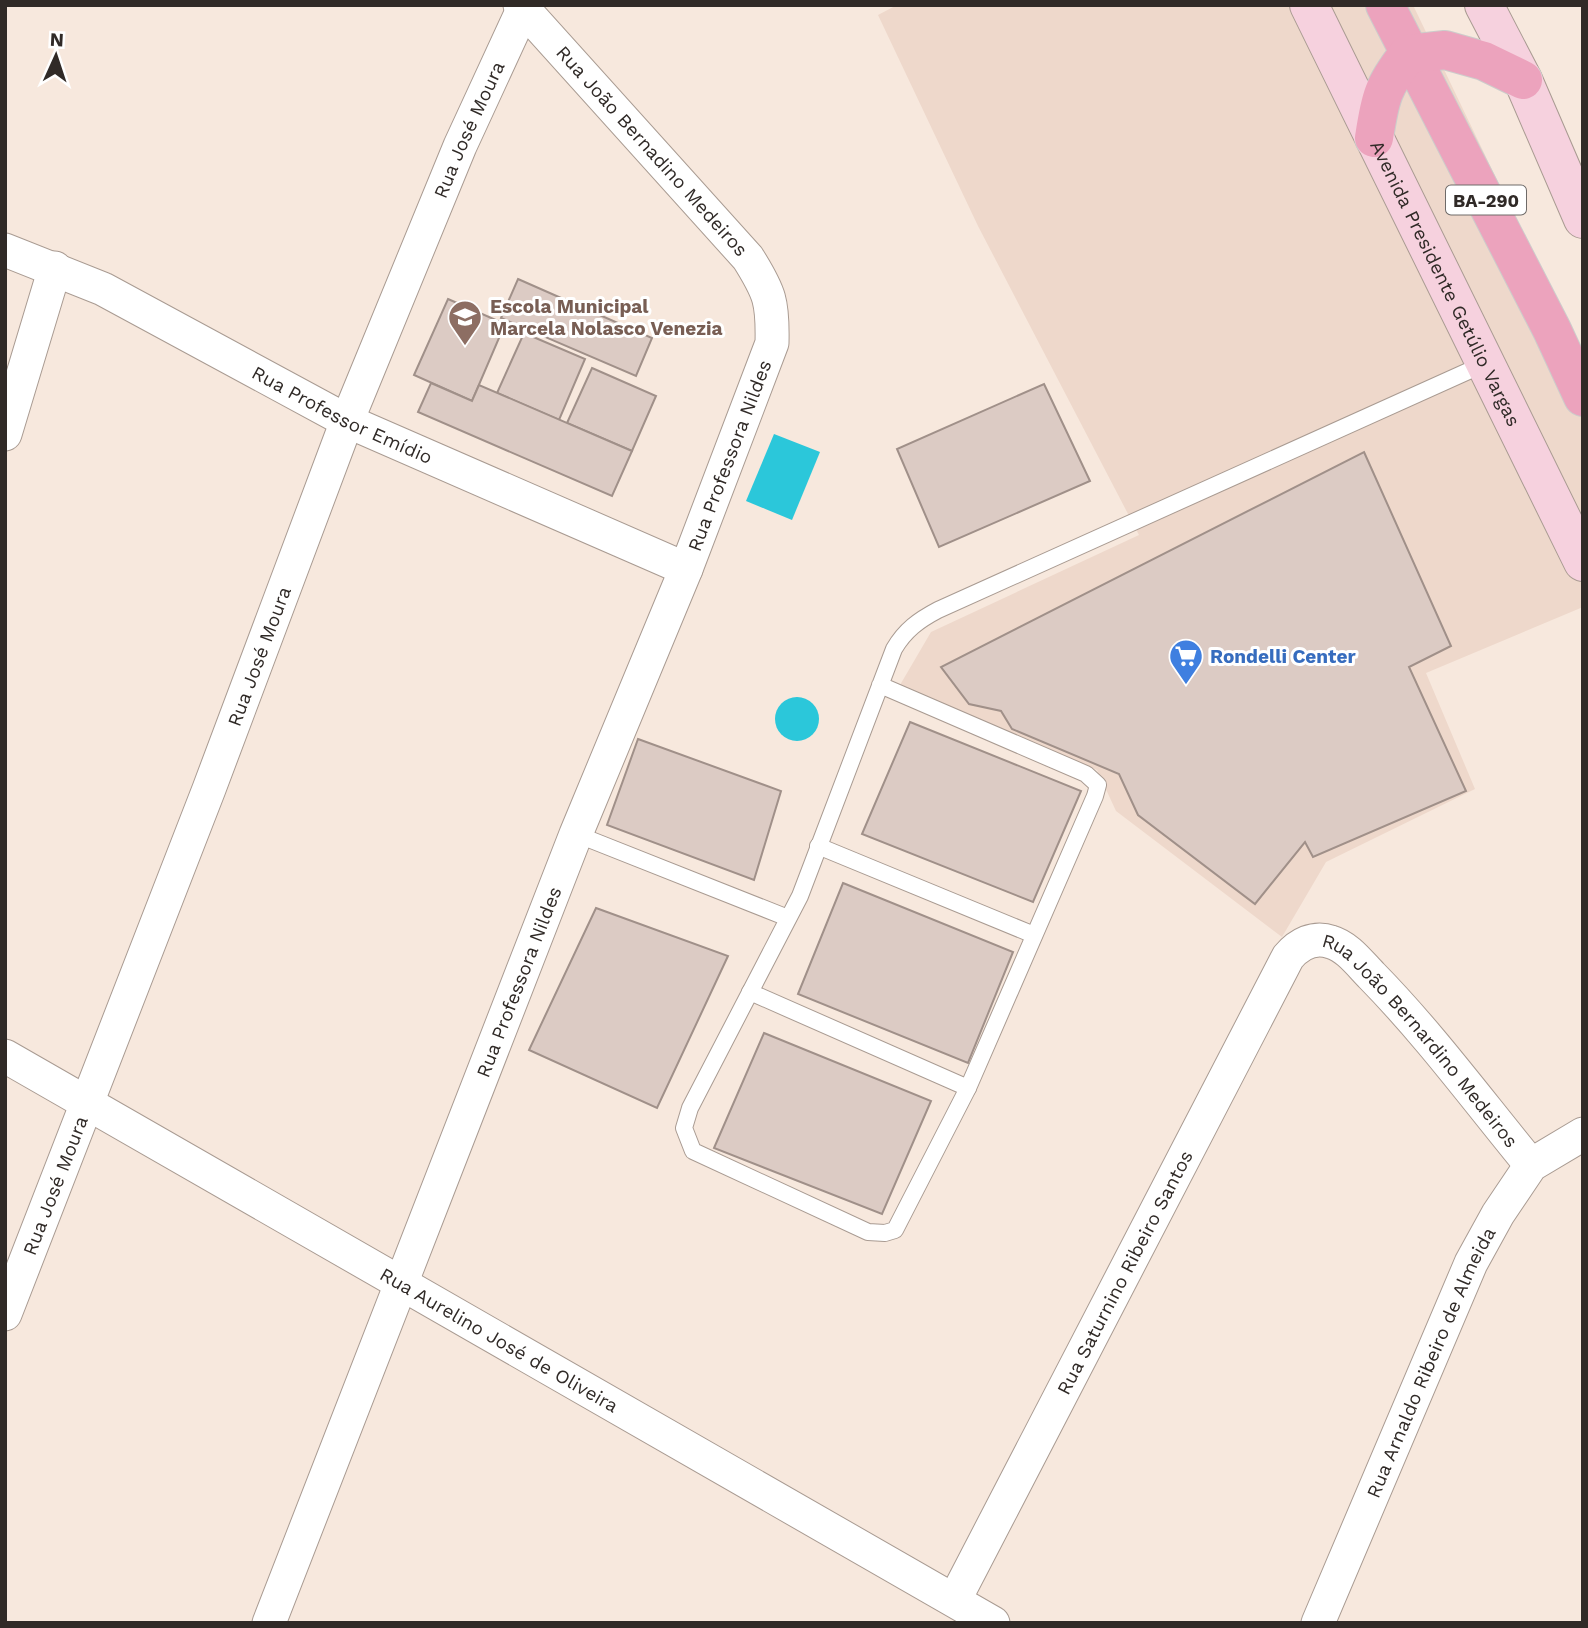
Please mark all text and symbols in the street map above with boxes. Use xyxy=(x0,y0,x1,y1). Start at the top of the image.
north arrow xyxy=(21,21,91,91)
text: N xyxy=(49,28,65,51)
street label: Rua João Bernadino Medeiros xyxy=(551,41,753,261)
street label: Rua José Moura xyxy=(428,57,509,202)
street label: Avenida Presidente Getúlio Vargas xyxy=(1366,136,1526,430)
road number: BA-290 xyxy=(1446,186,1526,215)
place label: Escola Municipal Marcela Nolasco Venezia xyxy=(490,295,723,340)
school or university icon: Escola Municipal Marcela Nolasco Venezia xyxy=(446,298,484,347)
street label: Rua Professora Nildes xyxy=(682,357,776,554)
street label: Rua Professor Emídio xyxy=(248,360,436,468)
street label: Rua José Moura xyxy=(222,583,296,729)
supermarket icon: Rondelli Center xyxy=(1167,637,1205,686)
place label: Rondelli Center xyxy=(1210,645,1356,668)
street label: Rua Professora Nildes xyxy=(471,883,566,1081)
street label: Rua João Bernardino Medeiros xyxy=(1320,929,1523,1152)
street label: Rua José Moura xyxy=(18,1112,92,1258)
street label: Rua Saturnino Ribeiro Santos xyxy=(1052,1146,1197,1398)
street label: Rua Arnaldo Ribeiro de Almeida xyxy=(1361,1223,1500,1501)
street label: Rua Aurelino José de Oliveira xyxy=(376,1262,623,1417)

